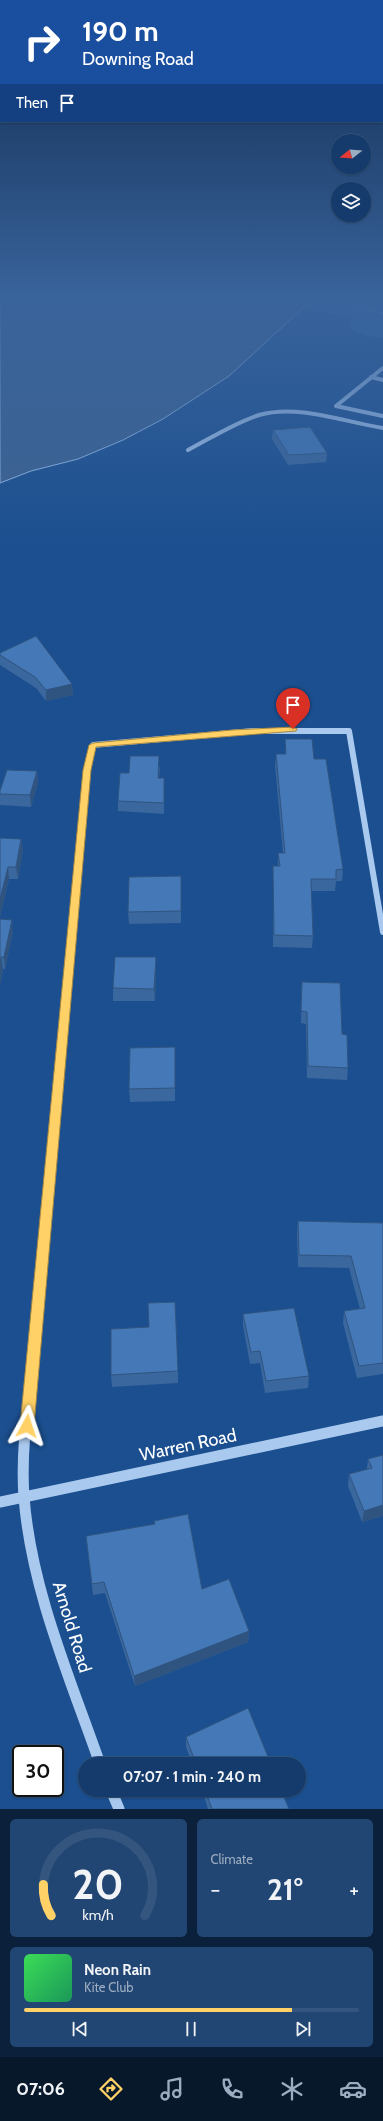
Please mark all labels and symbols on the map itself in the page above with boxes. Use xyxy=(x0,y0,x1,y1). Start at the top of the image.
north arrow xyxy=(331,134,371,174)
pin xyxy=(276,688,310,729)
position arrow xyxy=(6,1405,48,1447)
street label: Warren Road xyxy=(138,1424,238,1466)
street label: Arnold Road xyxy=(48,1579,96,1675)
speed limit sign: 30 xyxy=(12,1745,64,1797)

